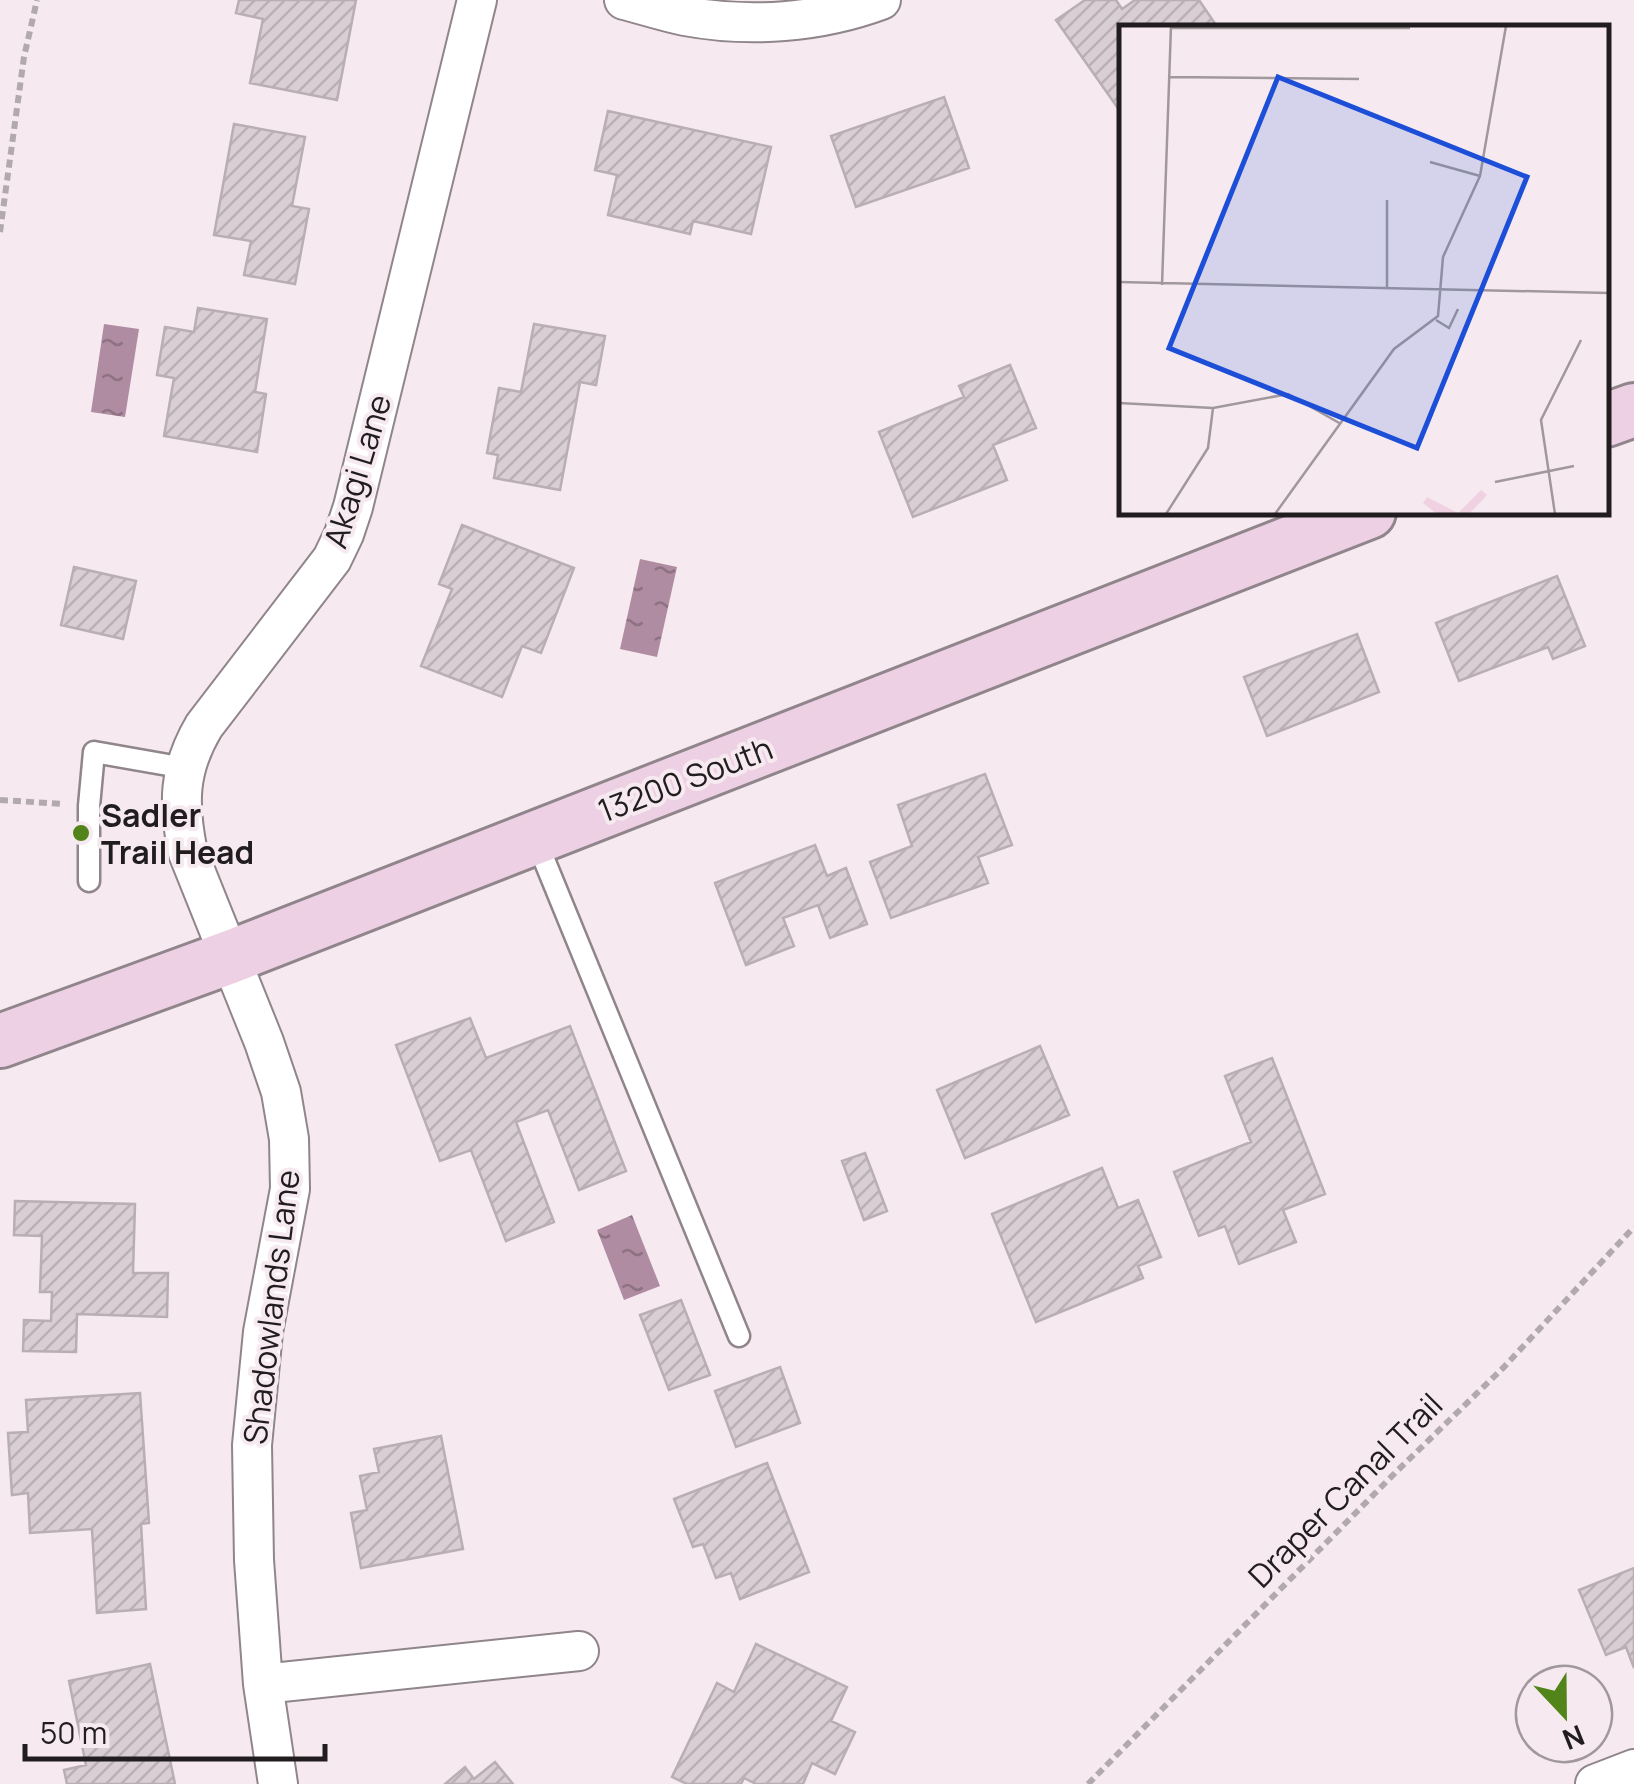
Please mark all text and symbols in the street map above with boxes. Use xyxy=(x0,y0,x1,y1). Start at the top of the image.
inset map xyxy=(1119,25,1609,515)
street label: Akagi Lane xyxy=(313,389,401,553)
street label: 13200 South xyxy=(592,726,778,832)
place label: Sadler Trail Head xyxy=(101,793,254,874)
marker: Sadler Trail Head xyxy=(70,822,92,844)
street label: Shadowlands Lane xyxy=(232,1167,310,1447)
street label: Draper Canal Trail xyxy=(1238,1383,1452,1597)
north arrow xyxy=(1514,1664,1614,1764)
scale bar xyxy=(25,1699,325,1761)
text: 50 m xyxy=(40,1712,107,1753)
text: N xyxy=(1557,1717,1590,1759)

